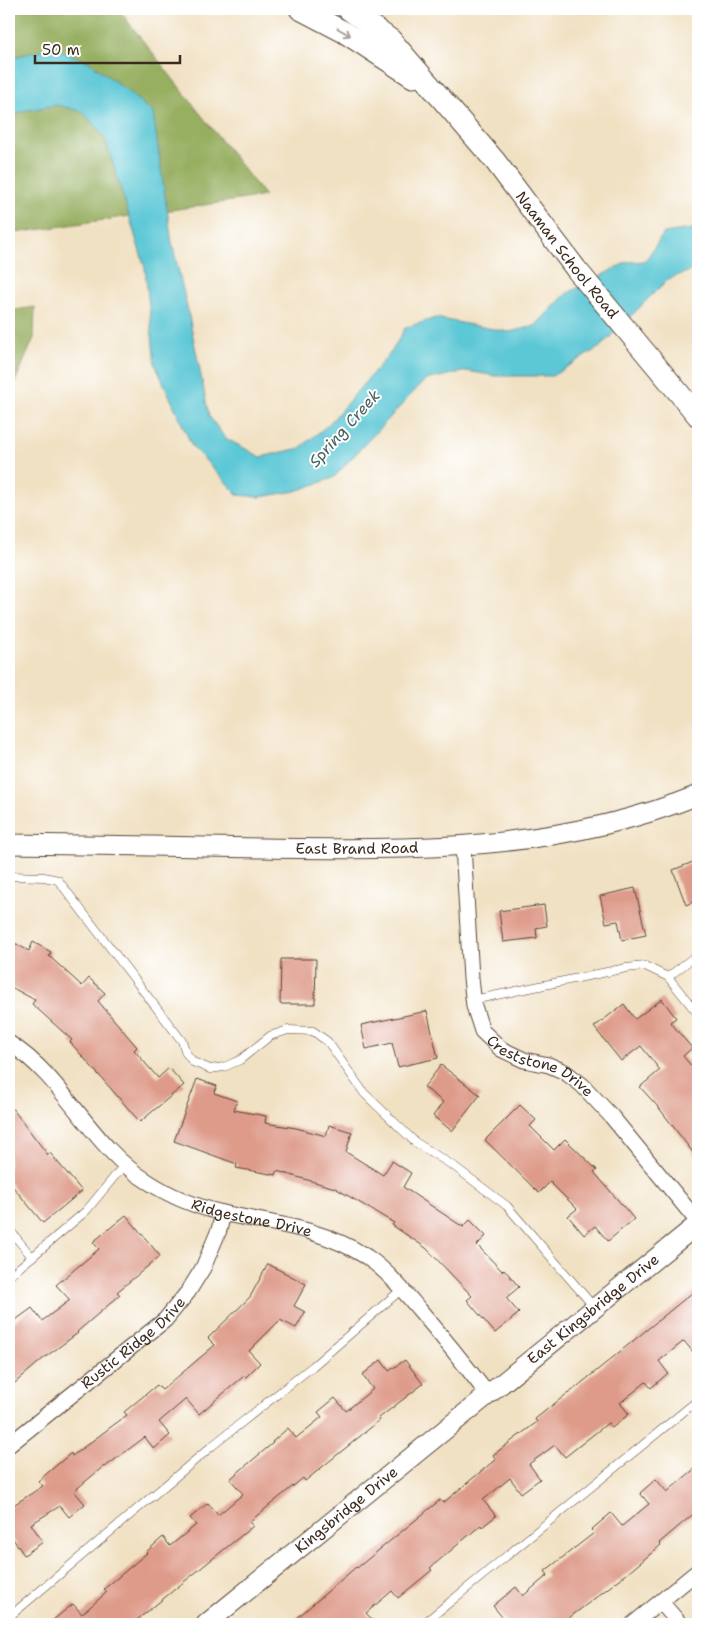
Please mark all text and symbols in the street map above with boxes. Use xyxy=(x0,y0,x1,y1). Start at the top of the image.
one-way arrow xyxy=(336,27,350,37)
scale bar xyxy=(35,32,180,64)
text: 50 m xyxy=(42,40,80,60)
street label: Naaman School Road xyxy=(511,187,623,323)
water label: Spring Creek xyxy=(304,385,385,472)
street label: East Brand Road xyxy=(295,838,419,859)
street label: Creststone Drive xyxy=(482,1031,598,1101)
street label: Ridgestone Drive xyxy=(189,1194,314,1242)
street label: East Kingsbridge Drive xyxy=(523,1250,663,1369)
street label: Rustic Ridge Drive xyxy=(77,1293,190,1393)
street label: Kingsbridge Drive xyxy=(291,1462,402,1558)

